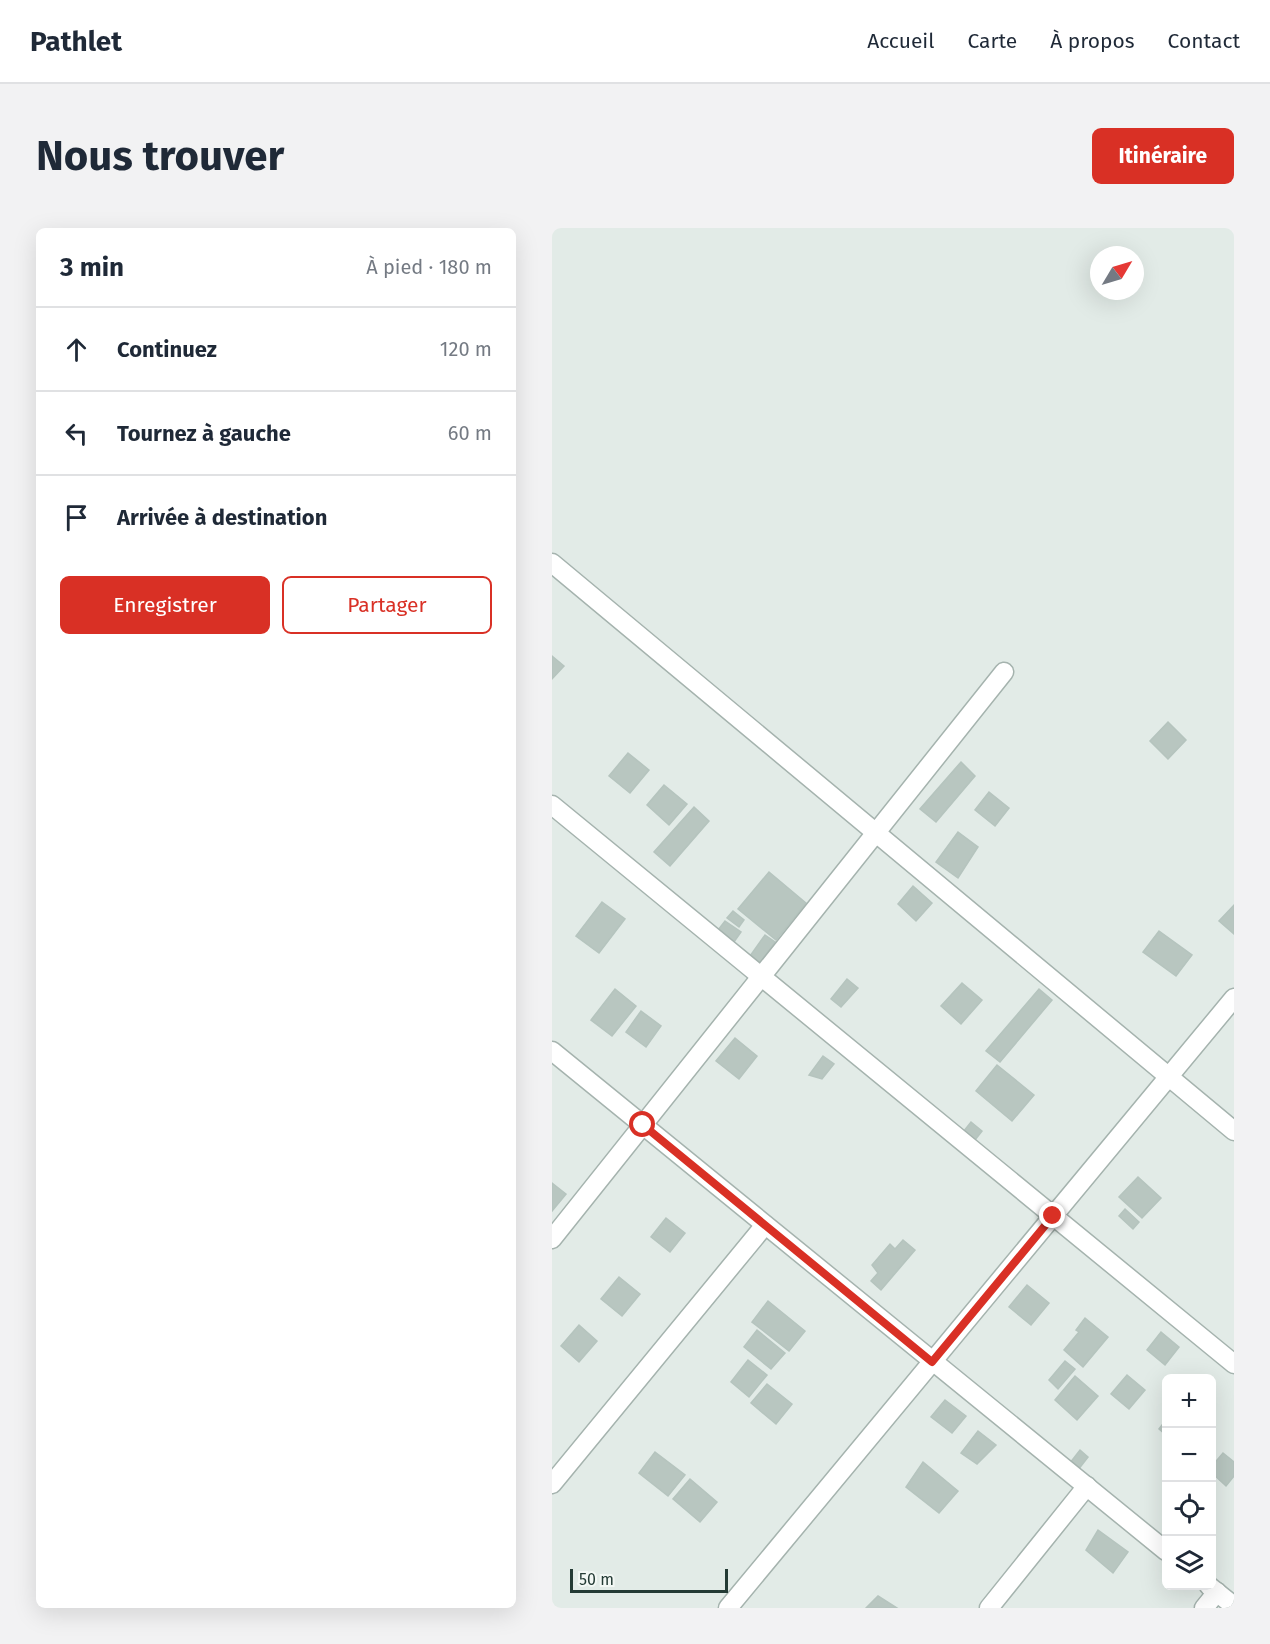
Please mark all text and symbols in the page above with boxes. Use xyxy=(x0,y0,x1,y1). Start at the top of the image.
text: Pathlet xyxy=(30,25,122,58)
text: Accueil xyxy=(867,28,934,54)
text: Carte xyxy=(967,28,1017,54)
text: À propos xyxy=(1050,28,1135,54)
text: Contact xyxy=(1168,28,1240,54)
button: Itinéraire xyxy=(1092,128,1234,184)
text: Nous trouver xyxy=(36,131,284,181)
north arrow xyxy=(1090,246,1144,300)
text: 3 min xyxy=(60,252,124,283)
text: À pied · 180 m xyxy=(366,255,492,279)
icon: ahead xyxy=(60,333,93,366)
text: Continuez xyxy=(117,336,217,363)
text: 120 m xyxy=(440,337,492,361)
icon: left xyxy=(60,417,93,450)
text: Tournez à gauche xyxy=(117,420,291,447)
text: 60 m xyxy=(448,421,492,445)
icon: arrive xyxy=(60,501,93,534)
text: Arrivée à destination xyxy=(117,504,327,531)
button: Enregistrer xyxy=(60,576,270,634)
button: Partager xyxy=(282,576,492,634)
route start xyxy=(629,1111,655,1137)
route end xyxy=(1039,1202,1065,1228)
map controls xyxy=(1162,1374,1216,1590)
button: + xyxy=(1162,1374,1216,1428)
button: − xyxy=(1162,1428,1216,1482)
button: locate xyxy=(1162,1482,1216,1536)
button: layers xyxy=(1162,1536,1216,1590)
scale bar xyxy=(570,1566,728,1594)
text: 50 m xyxy=(579,1570,614,1589)

